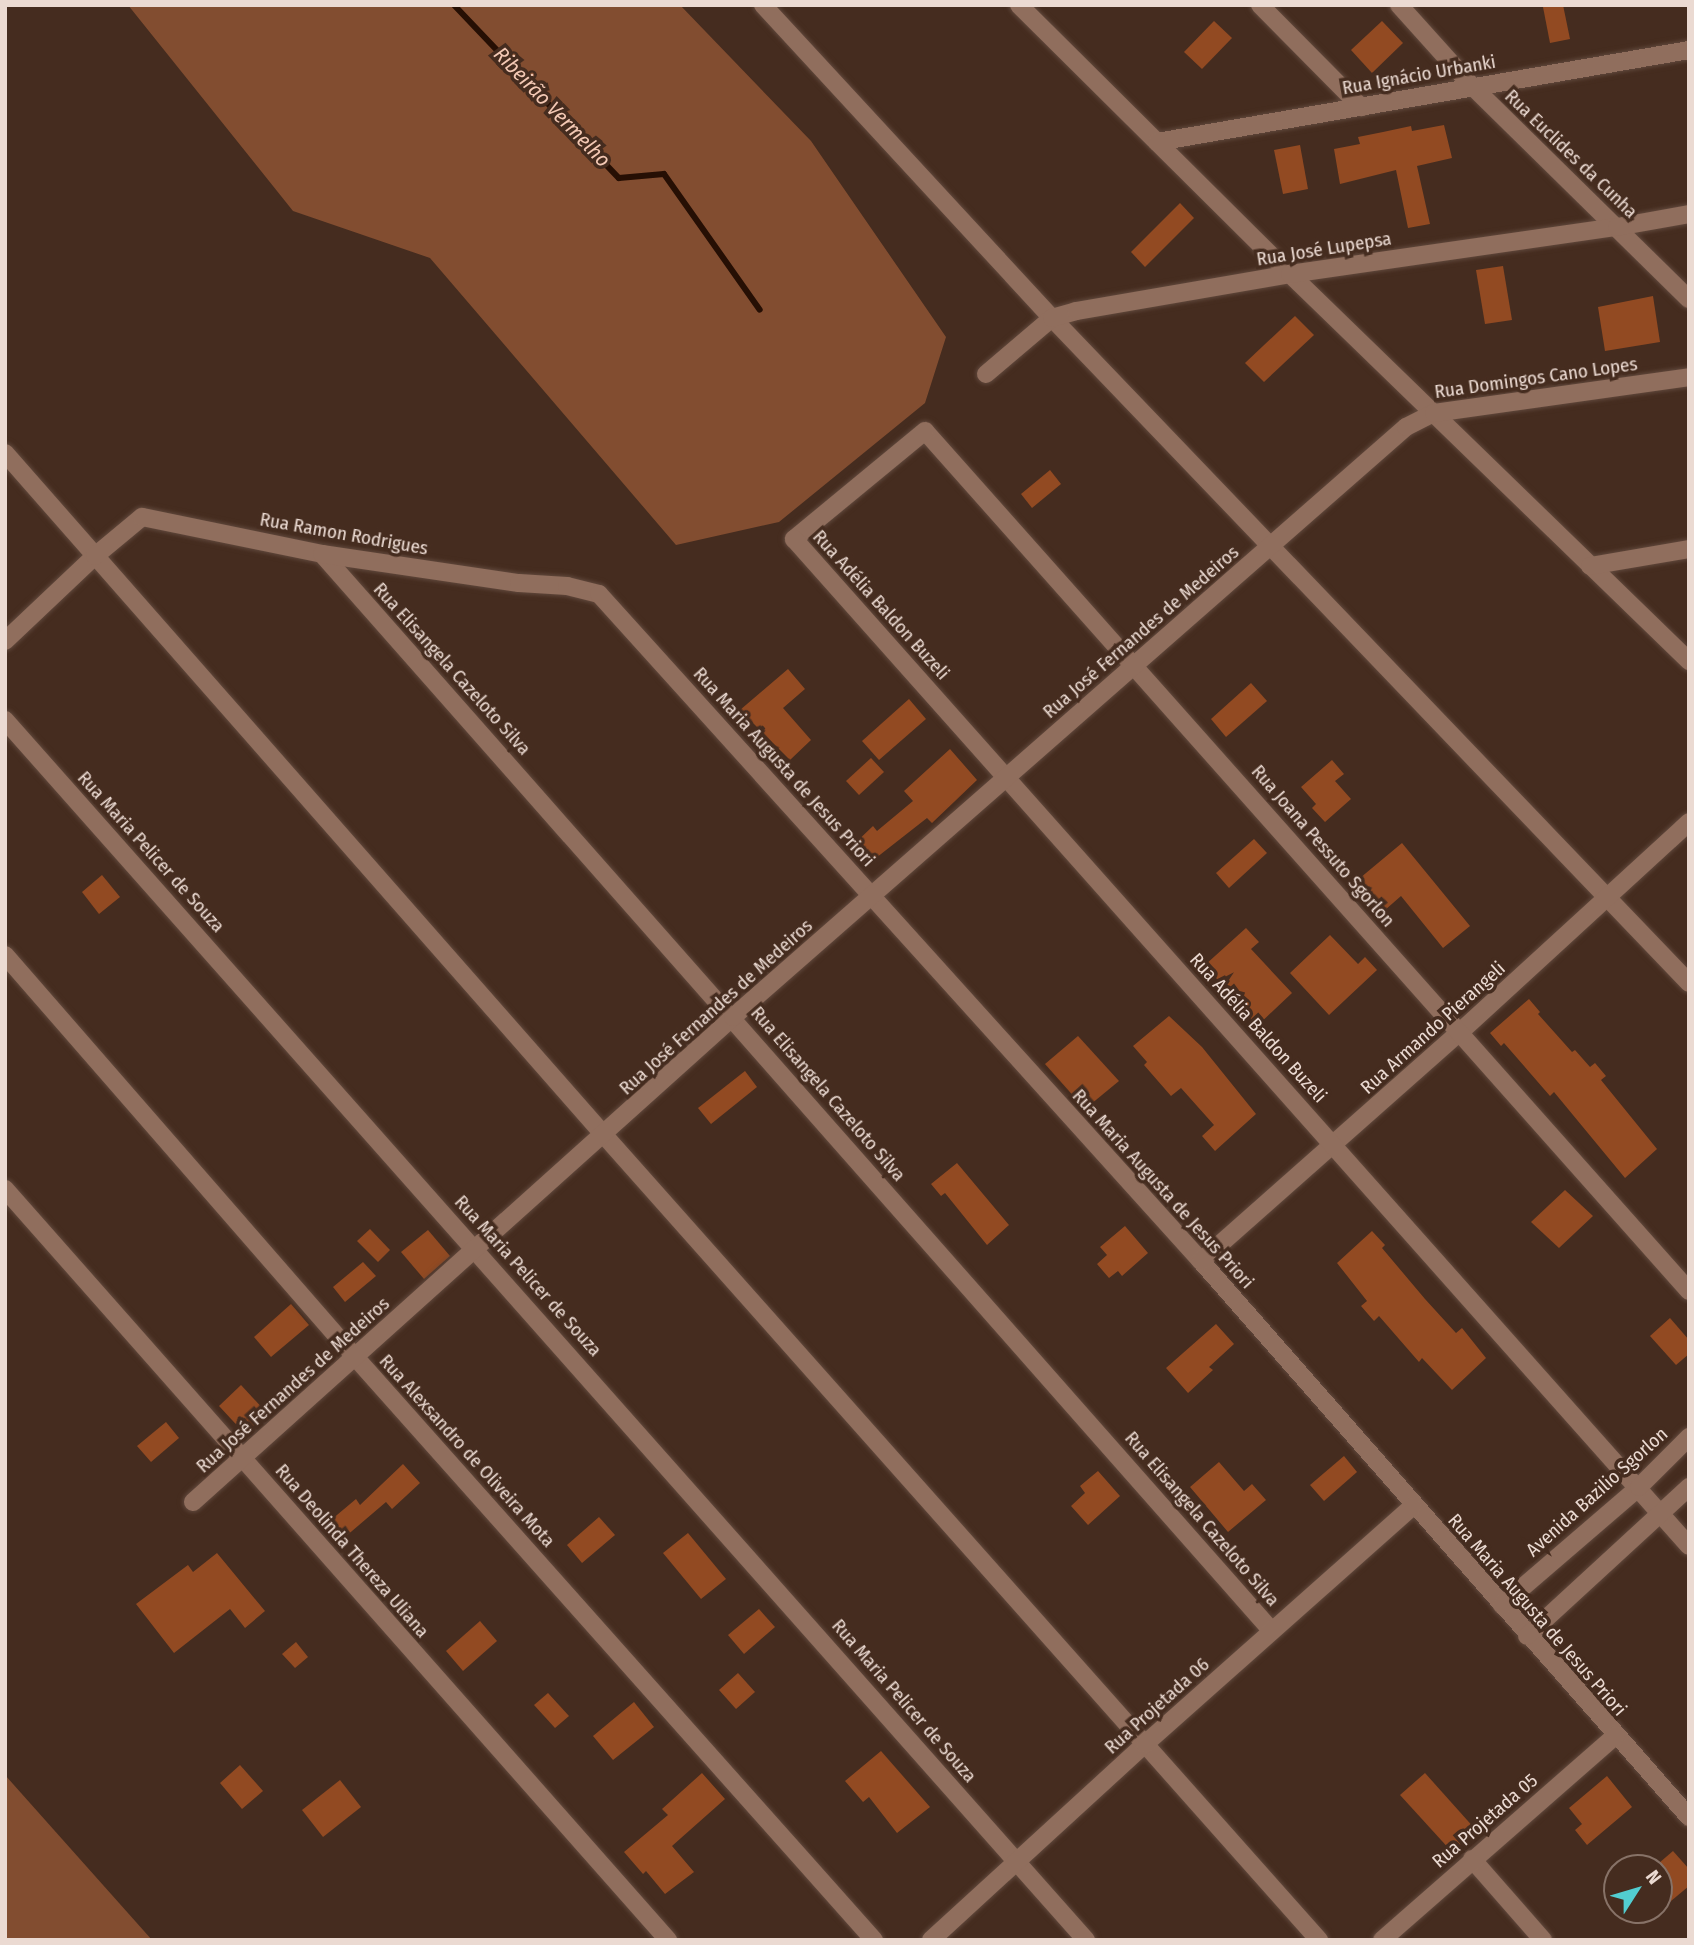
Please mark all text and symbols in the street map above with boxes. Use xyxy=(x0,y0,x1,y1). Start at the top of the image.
water label: Ribeirão Vermelho xyxy=(488,42,616,172)
street label: Rua Ignácio Urbanki xyxy=(1341,50,1497,100)
street label: Rua Euclides da Cunha xyxy=(1500,85,1642,223)
street label: Rua José Lupepsa xyxy=(1255,227,1393,271)
street label: Rua Domingos Cano Lopes xyxy=(1433,352,1639,404)
street label: Rua Ramon Rodrigues xyxy=(258,508,430,560)
street label: Rua Adélia Baldon Buzeli xyxy=(808,526,954,684)
street label: Rua José Fernandes de Medeiros xyxy=(1038,541,1244,723)
street label: Rua Elisangela Cazeloto Silva xyxy=(369,578,535,760)
street label: Rua Maria Augusta de Jesus Priori xyxy=(688,663,880,871)
street label: Rua Joana Pessuto Sgorlon xyxy=(1247,760,1399,932)
street label: Rua Maria Pelicer de Souza xyxy=(73,767,229,937)
street label: Rua José Fernandes de Medeiros xyxy=(615,914,817,1100)
street label: Rua Adélia Baldon Buzeli xyxy=(1185,949,1331,1107)
street label: Rua Armando Pierangeli xyxy=(1356,957,1510,1099)
street label: Rua Elisangela Cazeloto Silva xyxy=(746,1002,910,1186)
street label: Rua Maria Augusta de Jesus Priori xyxy=(1067,1085,1259,1293)
street label: Rua Maria Pelicer de Souza xyxy=(450,1191,606,1361)
street label: Rua José Fernandes de Medeiros xyxy=(192,1292,394,1478)
street label: Rua Alexsandro de Oliveira Mota xyxy=(374,1350,560,1552)
street label: Avenida Bazilio Sgorlon xyxy=(1522,1423,1672,1561)
street label: Rua Elisangela Cazeloto Silva xyxy=(1120,1427,1284,1611)
street label: Rua Deolinda Thereza Uliana xyxy=(270,1460,434,1642)
street label: Rua Maria Augusta de Jesus Priori xyxy=(1443,1509,1631,1721)
street label: Rua Maria Pelicer de Souza xyxy=(827,1615,981,1787)
street label: Rua Projetada 06 xyxy=(1100,1653,1214,1759)
street label: Rua Projetada 05 xyxy=(1428,1769,1542,1873)
north arrow xyxy=(1603,1854,1673,1924)
text: N xyxy=(1641,1866,1666,1889)

